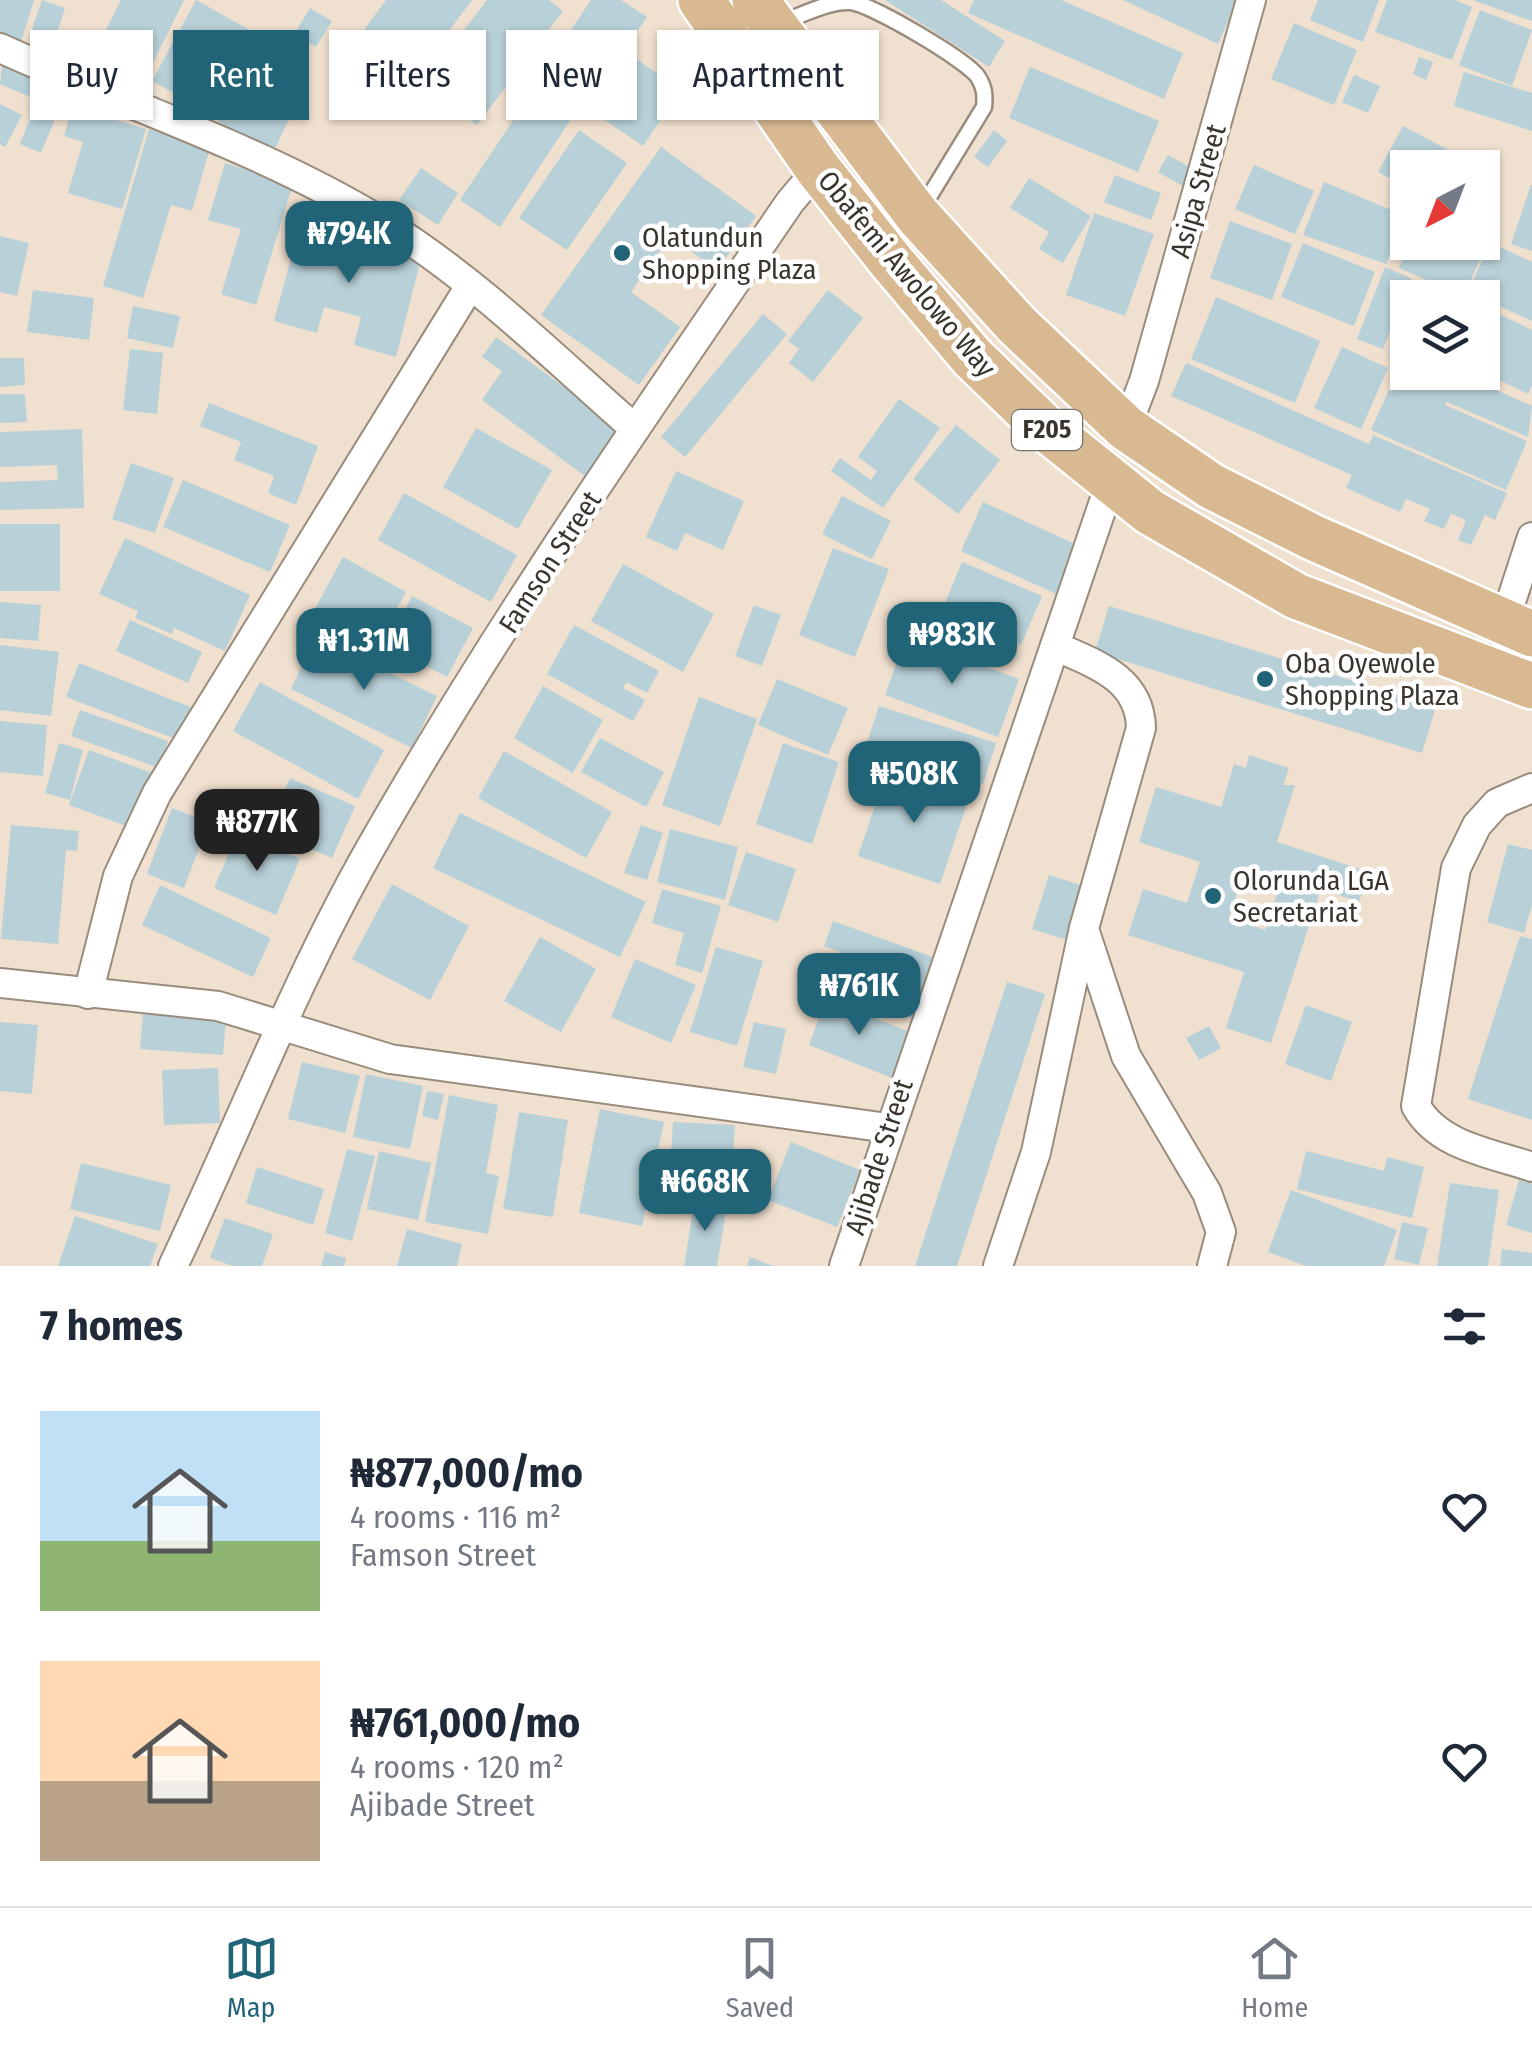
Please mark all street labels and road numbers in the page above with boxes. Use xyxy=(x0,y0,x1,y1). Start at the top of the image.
street label: Asipa Street xyxy=(1163,120,1233,262)
street label: Obafemi Awolowo Way xyxy=(811,164,1003,384)
road number: F205 xyxy=(1012,410,1082,450)
street label: Famson Street xyxy=(492,484,609,639)
street label: Ajibade Street xyxy=(838,1074,920,1239)

